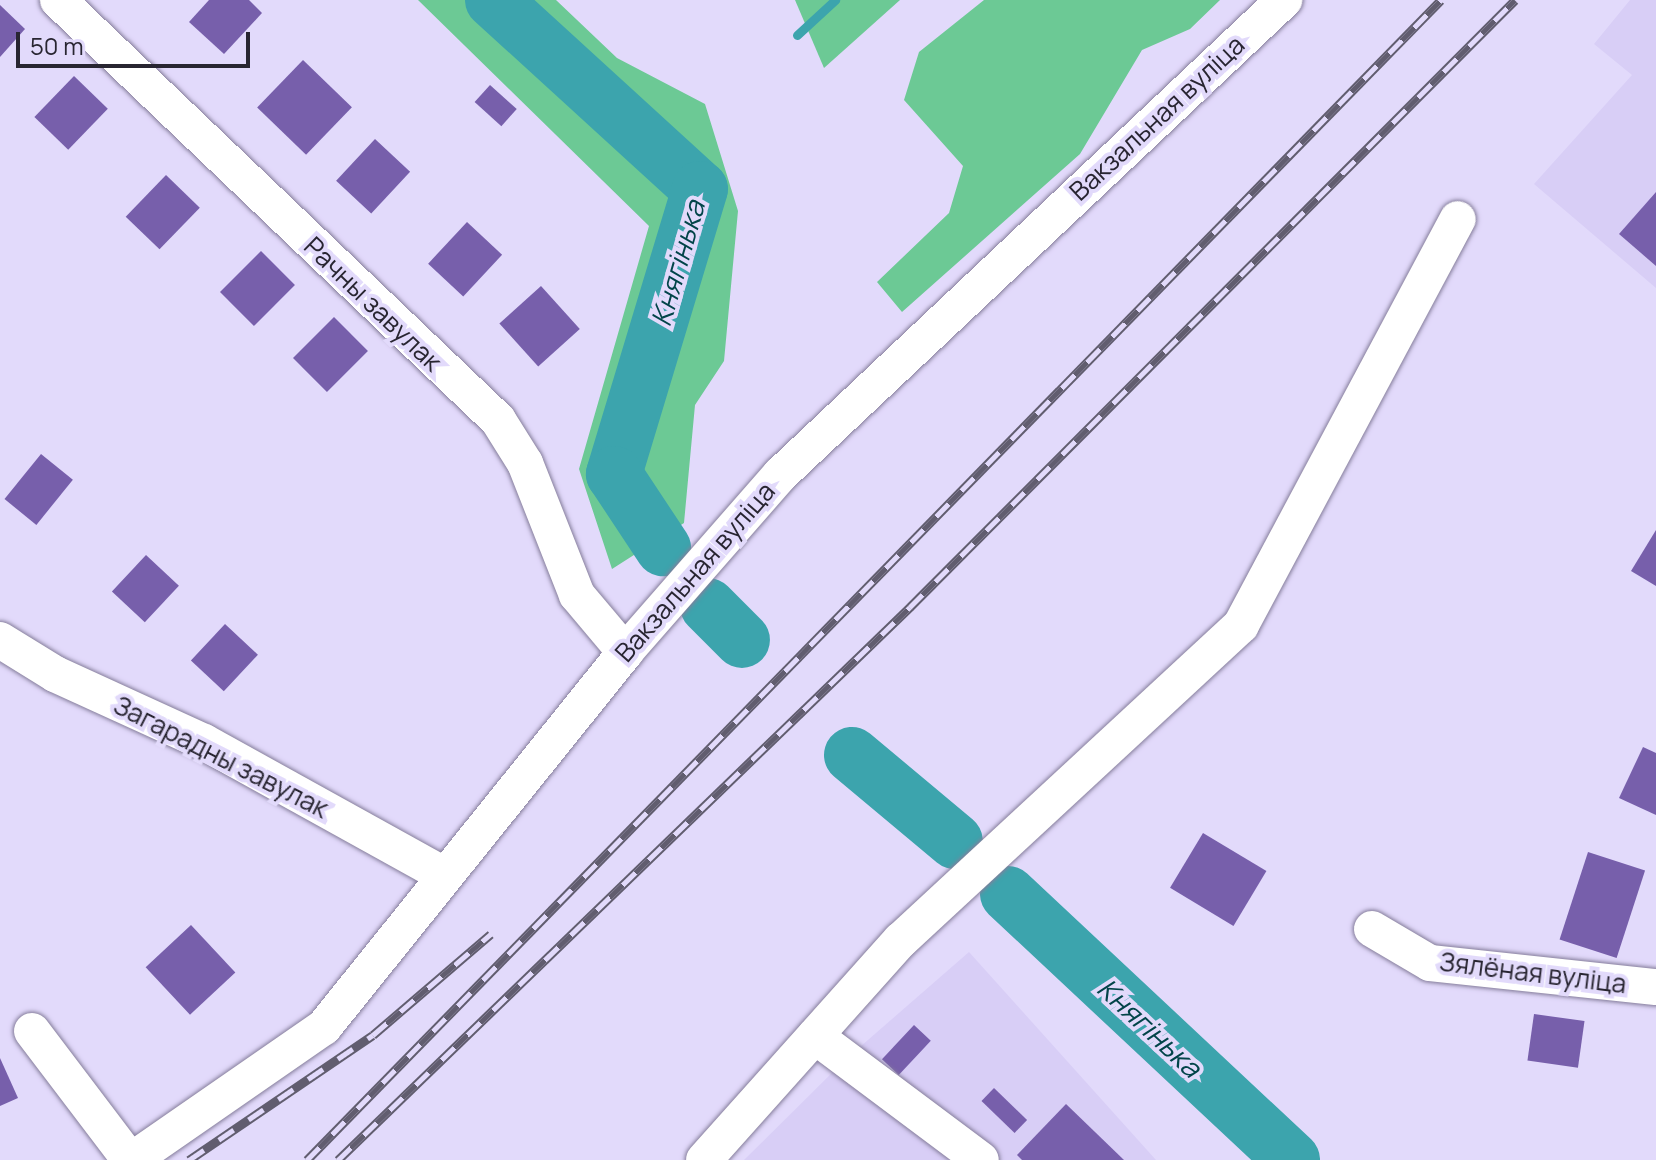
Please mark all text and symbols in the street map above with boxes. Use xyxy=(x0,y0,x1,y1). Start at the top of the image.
scale bar xyxy=(20,16,254,66)
text: 50 m xyxy=(30,29,84,62)
street label: Вакзальная вуліца xyxy=(1063,29,1251,207)
water label: Княгінька xyxy=(643,196,711,330)
street label: Рачны завулак xyxy=(298,230,448,378)
street label: Вакзальная вуліца xyxy=(609,476,781,668)
street label: Загарадны завулак xyxy=(109,689,333,825)
street label: Зялёная вуліца xyxy=(1438,946,1628,1000)
water label: Княгінька xyxy=(1091,971,1209,1083)

